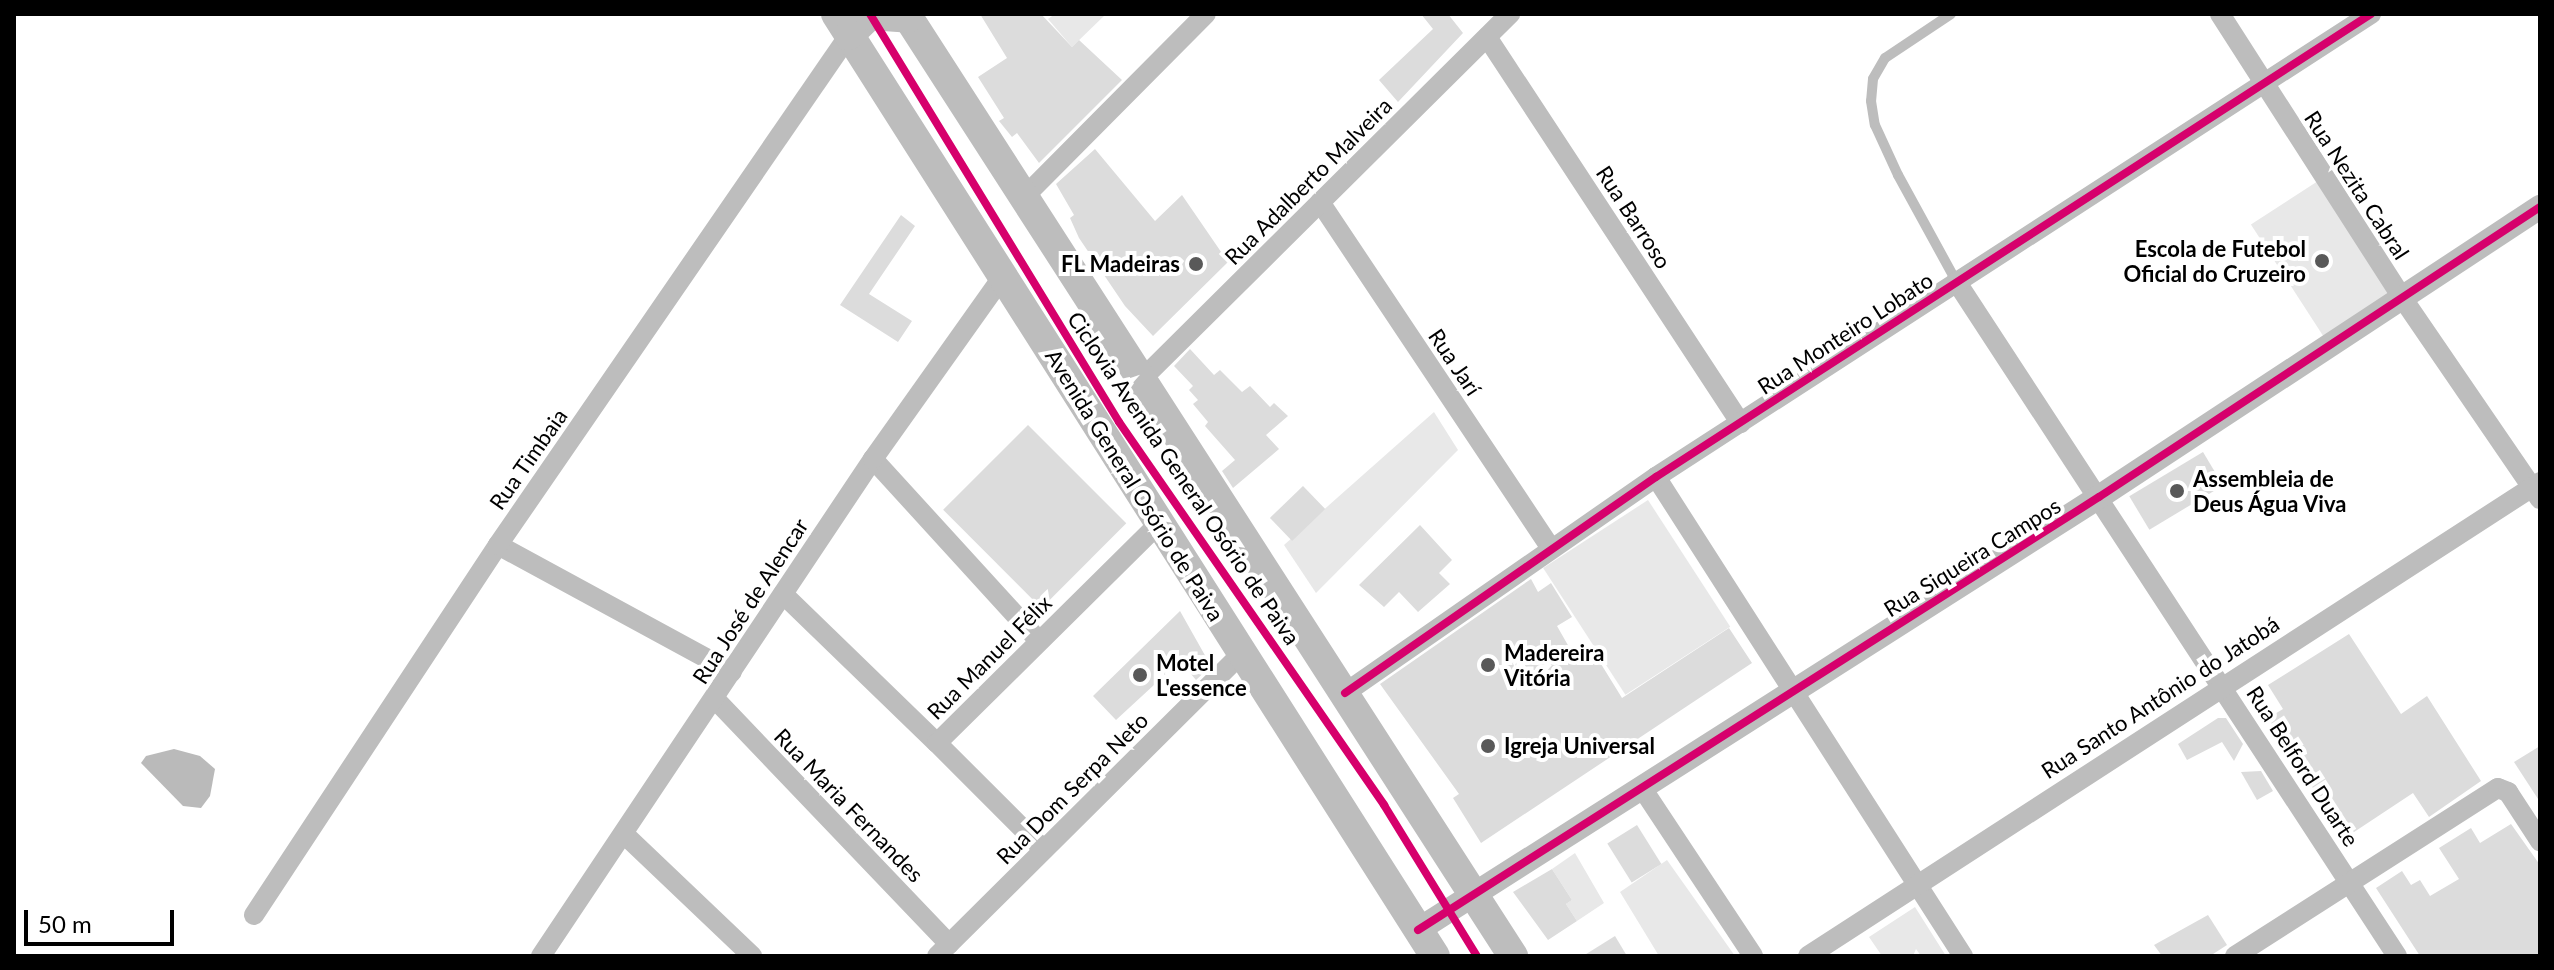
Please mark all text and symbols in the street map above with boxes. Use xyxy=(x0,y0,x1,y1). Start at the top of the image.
street label: Rua Adalberto Malveira xyxy=(1219,92,1397,270)
street label: Rua Nezita Cabral xyxy=(2299,106,2415,264)
street label: Rua Barroso xyxy=(1591,161,1677,273)
place label: Escola de Futebol Oficial do Cruzeiro xyxy=(2124,235,2306,286)
place label: FL Madeiras xyxy=(1060,251,1180,277)
marker: Escola de Futebol Oficial do Cruzeiro xyxy=(2313,252,2331,270)
marker: FL Madeiras xyxy=(1187,255,1205,273)
street label: Rua Monteiro Lobato xyxy=(1752,266,1938,400)
street label: Ciclovia Avenida General Osório de Paiva xyxy=(1062,306,1306,650)
street label: Rua Jarí xyxy=(1423,323,1487,401)
street label: Avenida General Osório de Paiva xyxy=(1040,344,1230,626)
street label: Rua Timbaia xyxy=(483,403,573,515)
place label: Assembleia de Deus Água Viva xyxy=(2193,465,2348,516)
marker: Assembleia de Deus Água Viva xyxy=(2168,482,2186,500)
street label: Rua Siqueira Campos xyxy=(1879,492,2065,622)
street label: Rua José de Alencar xyxy=(686,513,814,689)
street label: Rua Manuel Félix xyxy=(921,589,1057,725)
street label: Rua Santo Antônio do Jatobá xyxy=(2036,610,2284,784)
place label: Madereira Vitória xyxy=(1504,639,1604,690)
place label: Motel L'essence xyxy=(1156,649,1247,700)
marker: Madereira Vitória xyxy=(1479,656,1497,674)
marker: Motel L'essence xyxy=(1131,666,1149,684)
street label: Rua Belford Duarte xyxy=(2241,681,2365,851)
street label: Rua Dom Serpa Neto xyxy=(991,707,1153,869)
street label: Rua Maria Fernandes xyxy=(769,723,929,887)
place label: Igreja Universal xyxy=(1504,733,1655,759)
marker: Igreja Universal xyxy=(1479,737,1497,755)
scale bar xyxy=(28,894,178,944)
text: 50 m xyxy=(38,909,92,938)

